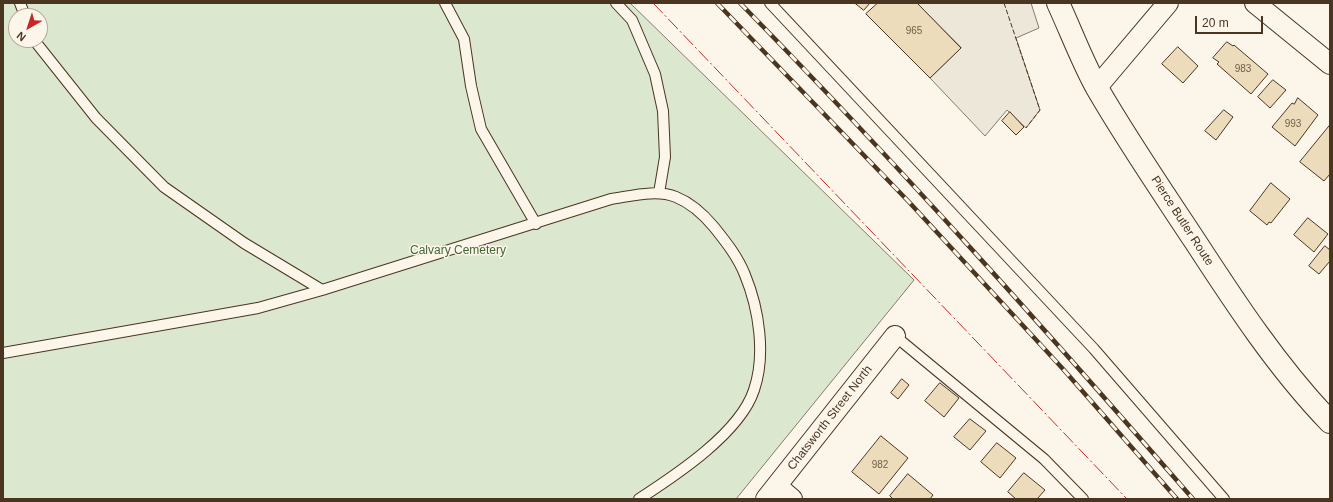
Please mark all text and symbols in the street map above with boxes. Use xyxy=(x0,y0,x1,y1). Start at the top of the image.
north arrow xyxy=(8,8,48,48)
scale bar xyxy=(1197,8,1265,34)
text: 20 m xyxy=(1202,16,1229,30)
house number: 965 xyxy=(906,25,922,37)
text: N xyxy=(14,29,28,44)
house number: 983 xyxy=(1235,63,1251,75)
house number: 993 xyxy=(1285,118,1301,130)
street label: Pierce Butler Route xyxy=(1148,173,1216,269)
park label: Calvary Cemetery xyxy=(410,244,506,258)
street label: Chatsworth Street North xyxy=(785,363,875,473)
house number: 982 xyxy=(872,459,888,471)

